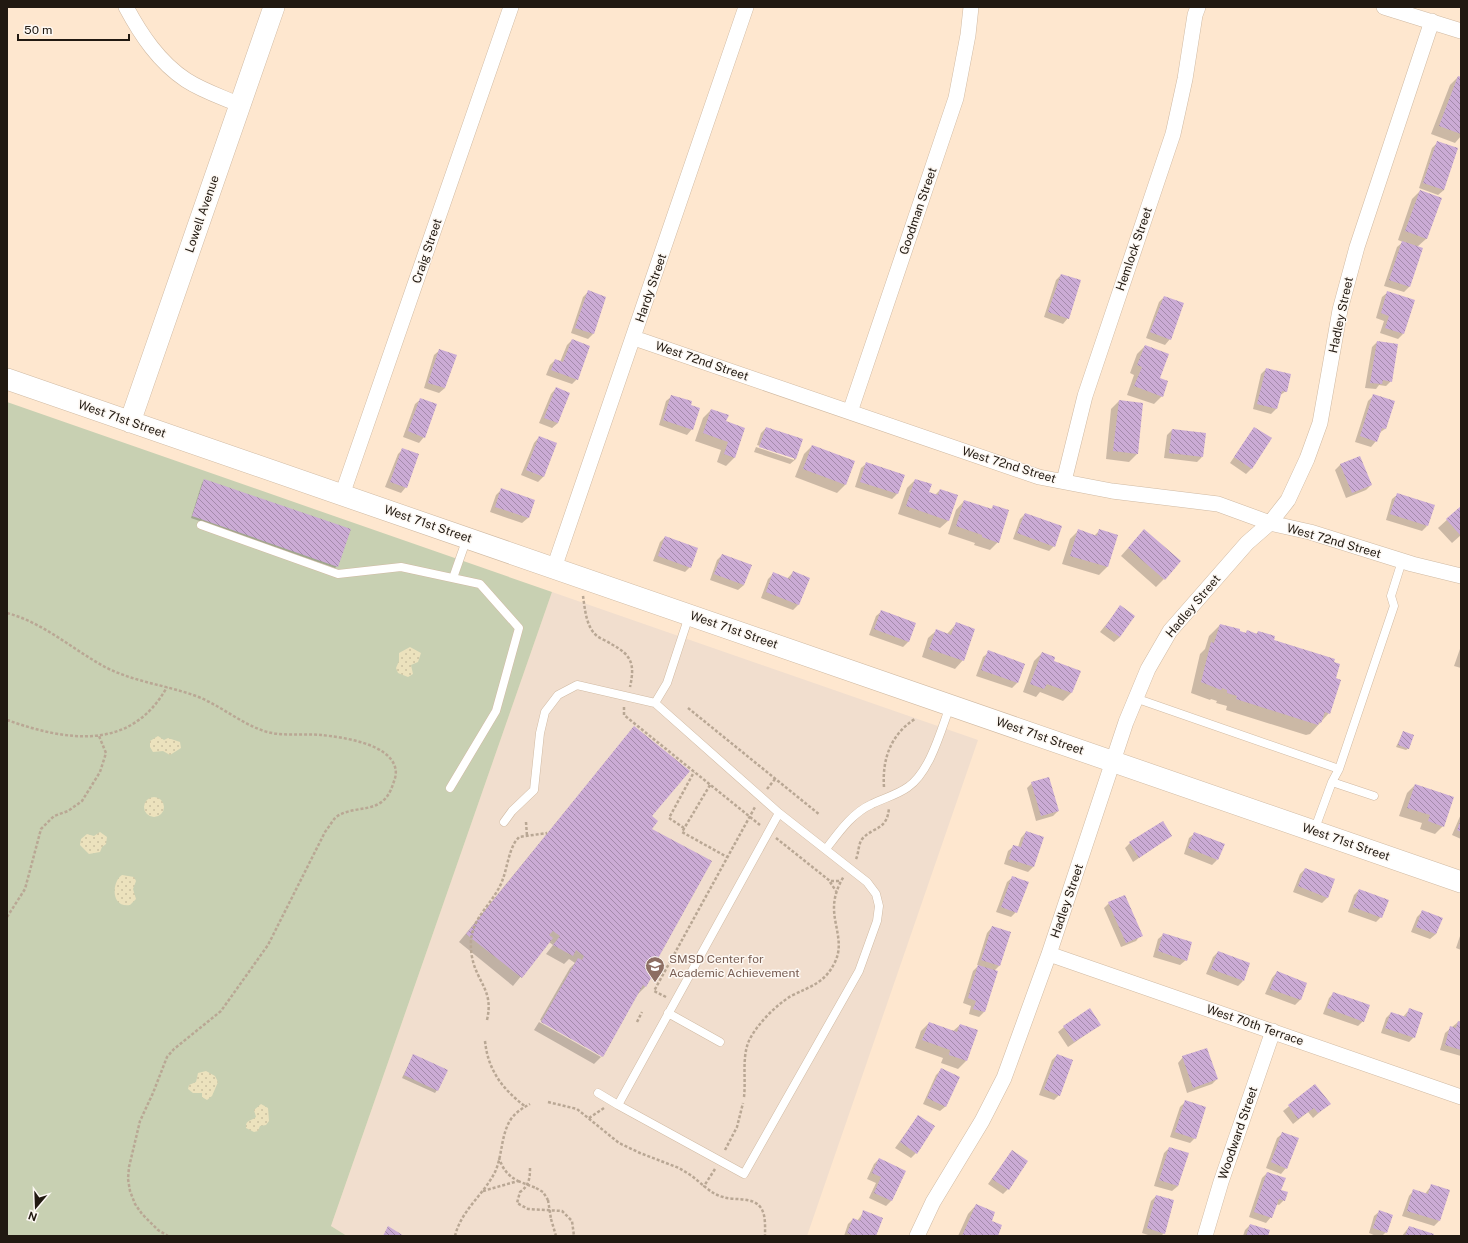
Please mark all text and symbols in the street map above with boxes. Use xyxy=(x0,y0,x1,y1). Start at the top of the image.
scale bar xyxy=(18,16,129,42)
text: 50 m xyxy=(24,23,52,37)
street label: Goodman Street xyxy=(896,165,940,257)
street label: Lowell Avenue xyxy=(182,173,222,254)
street label: Hemlock Street xyxy=(1113,205,1155,293)
street label: Craig Street xyxy=(409,216,445,285)
street label: Hardy Street xyxy=(633,251,669,324)
street label: Hadley Street xyxy=(1326,275,1356,354)
street label: West 72nd Street xyxy=(654,338,751,384)
street label: West 71st Street xyxy=(76,397,168,441)
street label: West 72nd Street xyxy=(960,444,1058,486)
street label: West 71st Street xyxy=(382,502,474,546)
street label: West 72nd Street xyxy=(1285,521,1383,561)
street label: Hadley Street xyxy=(1163,572,1223,640)
street label: West 71st Street xyxy=(688,608,780,652)
street label: West 71st Street xyxy=(994,714,1086,758)
street label: West 71st Street xyxy=(1300,820,1392,864)
street label: Hadley Street xyxy=(1048,862,1086,940)
place label: SMSD Center for Academic Achievement xyxy=(669,952,800,980)
school or university icon: SMSD Center for Academic Achievement xyxy=(644,955,666,983)
street label: West 70th Terrace xyxy=(1204,1002,1306,1048)
street label: Woodward Street xyxy=(1216,1084,1261,1181)
north arrow xyxy=(16,1187,56,1227)
text: N xyxy=(27,1209,39,1224)

